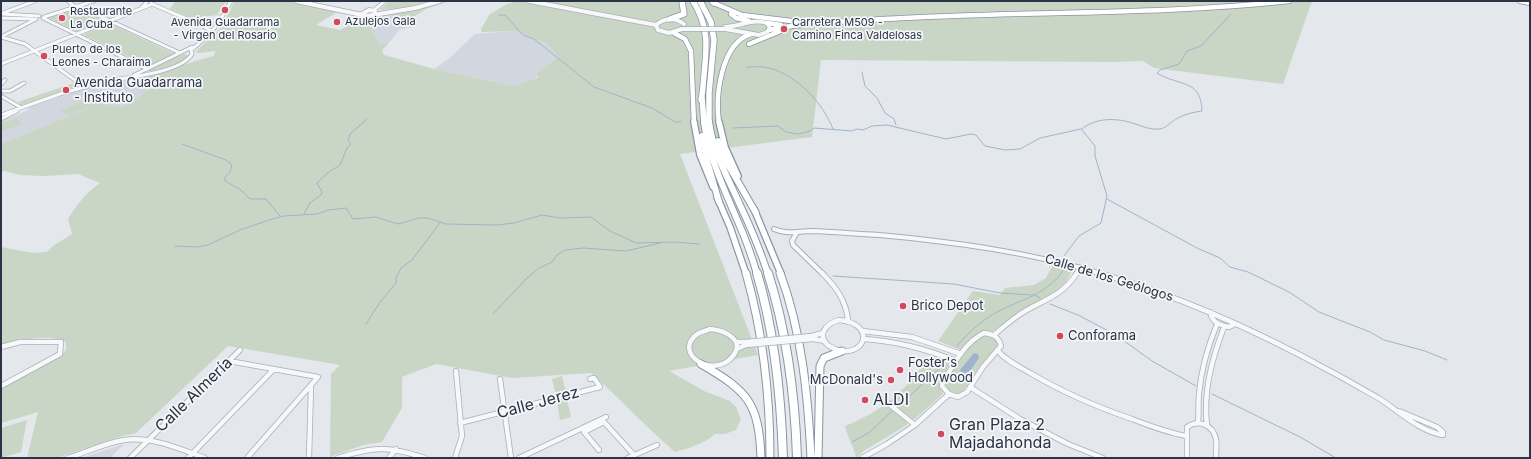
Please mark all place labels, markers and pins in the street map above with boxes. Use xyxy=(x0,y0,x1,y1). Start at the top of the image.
place label: Restaurante La Cuba xyxy=(70,5,132,31)
marker: Avenida Guadarrama - Virgen del Rosario xyxy=(220,5,230,15)
marker: Restaurante La Cuba xyxy=(57,13,67,23)
place label: Azulejos Gala xyxy=(345,15,416,29)
place label: Avenida Guadarrama - Virgen del Rosario xyxy=(171,16,279,42)
place label: Carretera M509 - Camino Finca Valdelosas xyxy=(792,16,922,42)
marker: Azulejos Gala xyxy=(332,17,342,27)
marker: Carretera M509 - Camino Finca Valdelosas xyxy=(779,24,789,34)
place label: Puerto de los Leones - Charaima xyxy=(52,43,151,69)
marker: Puerto de los Leones - Charaima xyxy=(39,51,49,61)
place label: Avenida Guadarrama - Instituto xyxy=(74,75,202,106)
marker: Avenida Guadarrama - Instituto xyxy=(61,85,71,95)
place label: Brico Depot xyxy=(911,298,984,314)
marker: Brico Depot xyxy=(898,301,908,311)
place label: Conforama xyxy=(1068,328,1136,344)
marker: Conforama xyxy=(1055,331,1065,341)
place label: Foster's Hollywood xyxy=(908,355,973,386)
marker: Foster's Hollywood xyxy=(895,365,905,375)
place label: McDonald's xyxy=(810,372,883,388)
marker: McDonald's xyxy=(886,375,896,385)
place label: ALDI xyxy=(873,390,909,410)
marker: ALDI xyxy=(860,395,870,405)
place label: Gran Plaza 2 Majadahonda xyxy=(949,415,1051,453)
marker: Gran Plaza 2 Majadahonda xyxy=(936,429,946,439)

